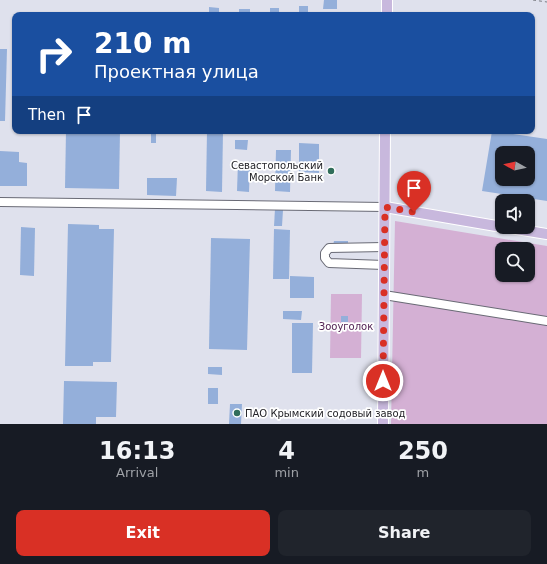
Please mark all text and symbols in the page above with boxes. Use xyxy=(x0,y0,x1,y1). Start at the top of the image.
text: 210 m xyxy=(94,27,191,60)
icon: right xyxy=(28,28,80,80)
text: Проектная улица xyxy=(94,61,259,82)
icon: arrive xyxy=(73,104,95,126)
text: Then xyxy=(28,106,65,124)
north arrow xyxy=(495,146,535,186)
map controls xyxy=(495,146,535,282)
place label: Севастопольский Морской Банк xyxy=(231,160,323,183)
marker: Севастопольский Морской Банк xyxy=(326,166,336,176)
pin xyxy=(397,171,431,212)
icon: arrive xyxy=(403,177,425,199)
button: sound xyxy=(495,194,535,234)
button: search xyxy=(495,242,535,282)
park label: Зооуголок xyxy=(319,321,373,332)
position arrow xyxy=(362,360,404,402)
marker: ПАО Крымский содовый завод xyxy=(232,408,242,418)
place label: ПАО Крымский содовый завод xyxy=(245,408,406,419)
text: 16:13 xyxy=(99,437,175,465)
text: 4 xyxy=(278,437,295,465)
text: 250 xyxy=(398,437,448,465)
text: Arrival xyxy=(116,465,158,480)
text: min xyxy=(274,465,299,480)
text: m xyxy=(417,465,429,480)
button: Exit xyxy=(16,510,270,556)
button: Share xyxy=(278,510,531,556)

